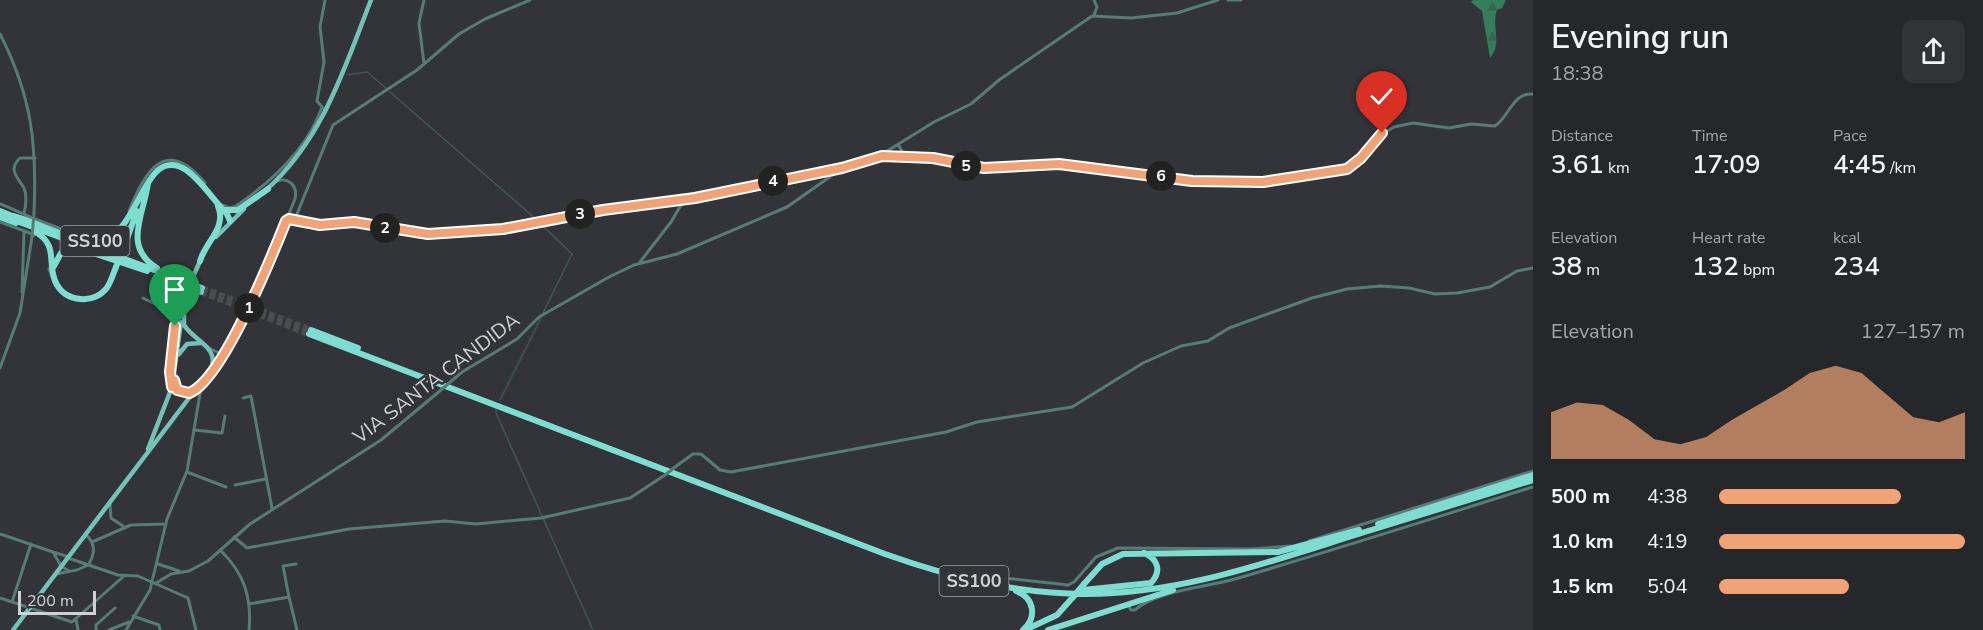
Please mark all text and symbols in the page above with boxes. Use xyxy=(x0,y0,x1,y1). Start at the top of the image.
text: Evening run xyxy=(1551,15,1729,60)
button: share xyxy=(1902,20,1965,83)
text: 18:38 xyxy=(1551,60,1604,87)
pin xyxy=(1356,71,1407,133)
icon: check xyxy=(1365,80,1398,113)
text: Distance xyxy=(1551,125,1613,147)
text: Time xyxy=(1692,125,1728,147)
text: Pace xyxy=(1833,125,1867,147)
text: 3.61 xyxy=(1551,147,1604,182)
text: 17:09 xyxy=(1692,147,1761,182)
text: 4:45 xyxy=(1833,147,1886,182)
pin: 5 xyxy=(951,151,981,181)
text: 5 xyxy=(961,155,971,177)
text: km xyxy=(1604,157,1630,179)
text: /km xyxy=(1886,157,1916,179)
pin: 6 xyxy=(1146,161,1176,191)
text: 6 xyxy=(1156,165,1166,187)
pin: 4 xyxy=(758,166,788,196)
text: 4 xyxy=(768,170,778,192)
pin: 3 xyxy=(565,199,595,229)
text: 3 xyxy=(575,203,585,225)
pin: 2 xyxy=(370,213,400,243)
text: 2 xyxy=(380,217,390,239)
road number: SS100 xyxy=(60,226,130,256)
text: Elevation xyxy=(1551,227,1617,249)
text: Heart rate xyxy=(1692,227,1765,249)
text: kcal xyxy=(1833,227,1861,249)
text: 38 xyxy=(1551,249,1582,284)
text: 132 xyxy=(1692,249,1739,284)
text: 234 xyxy=(1833,249,1880,284)
text: m xyxy=(1582,259,1600,281)
text: bpm xyxy=(1739,259,1775,281)
pin xyxy=(149,264,200,326)
icon: arrive xyxy=(158,273,191,306)
pin: 1 xyxy=(234,293,264,323)
text: 1 xyxy=(244,297,254,319)
street label: VIA SANTA CANDIDA xyxy=(347,307,525,451)
text: Elevation xyxy=(1551,318,1634,345)
text: 127–157 m xyxy=(1861,318,1965,345)
text: 500 m xyxy=(1551,483,1610,510)
text: 4:38 xyxy=(1647,483,1688,510)
text: 1.0 km xyxy=(1551,528,1614,555)
text: 4:19 xyxy=(1647,528,1688,555)
road number: SS100 xyxy=(940,566,1008,596)
text: 1.5 km xyxy=(1551,573,1614,600)
text: 5:04 xyxy=(1647,573,1688,600)
scale bar xyxy=(18,588,96,616)
text: 200 m xyxy=(27,590,74,612)

